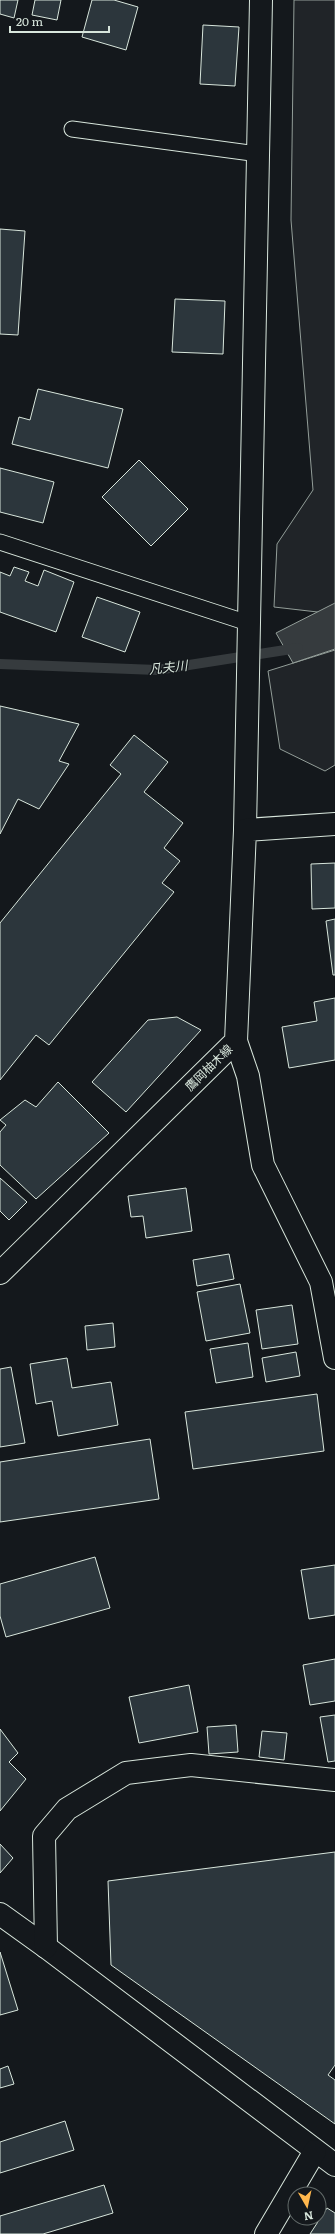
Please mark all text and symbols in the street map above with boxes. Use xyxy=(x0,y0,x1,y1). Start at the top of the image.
scale bar xyxy=(10,8,109,34)
text: 20 m xyxy=(16,12,43,30)
water label: 凡夫川 xyxy=(148,655,190,678)
street label: 鷹岡柚木線 xyxy=(180,1040,236,1095)
north arrow xyxy=(287,2186,327,2226)
text: N xyxy=(303,2208,315,2225)

